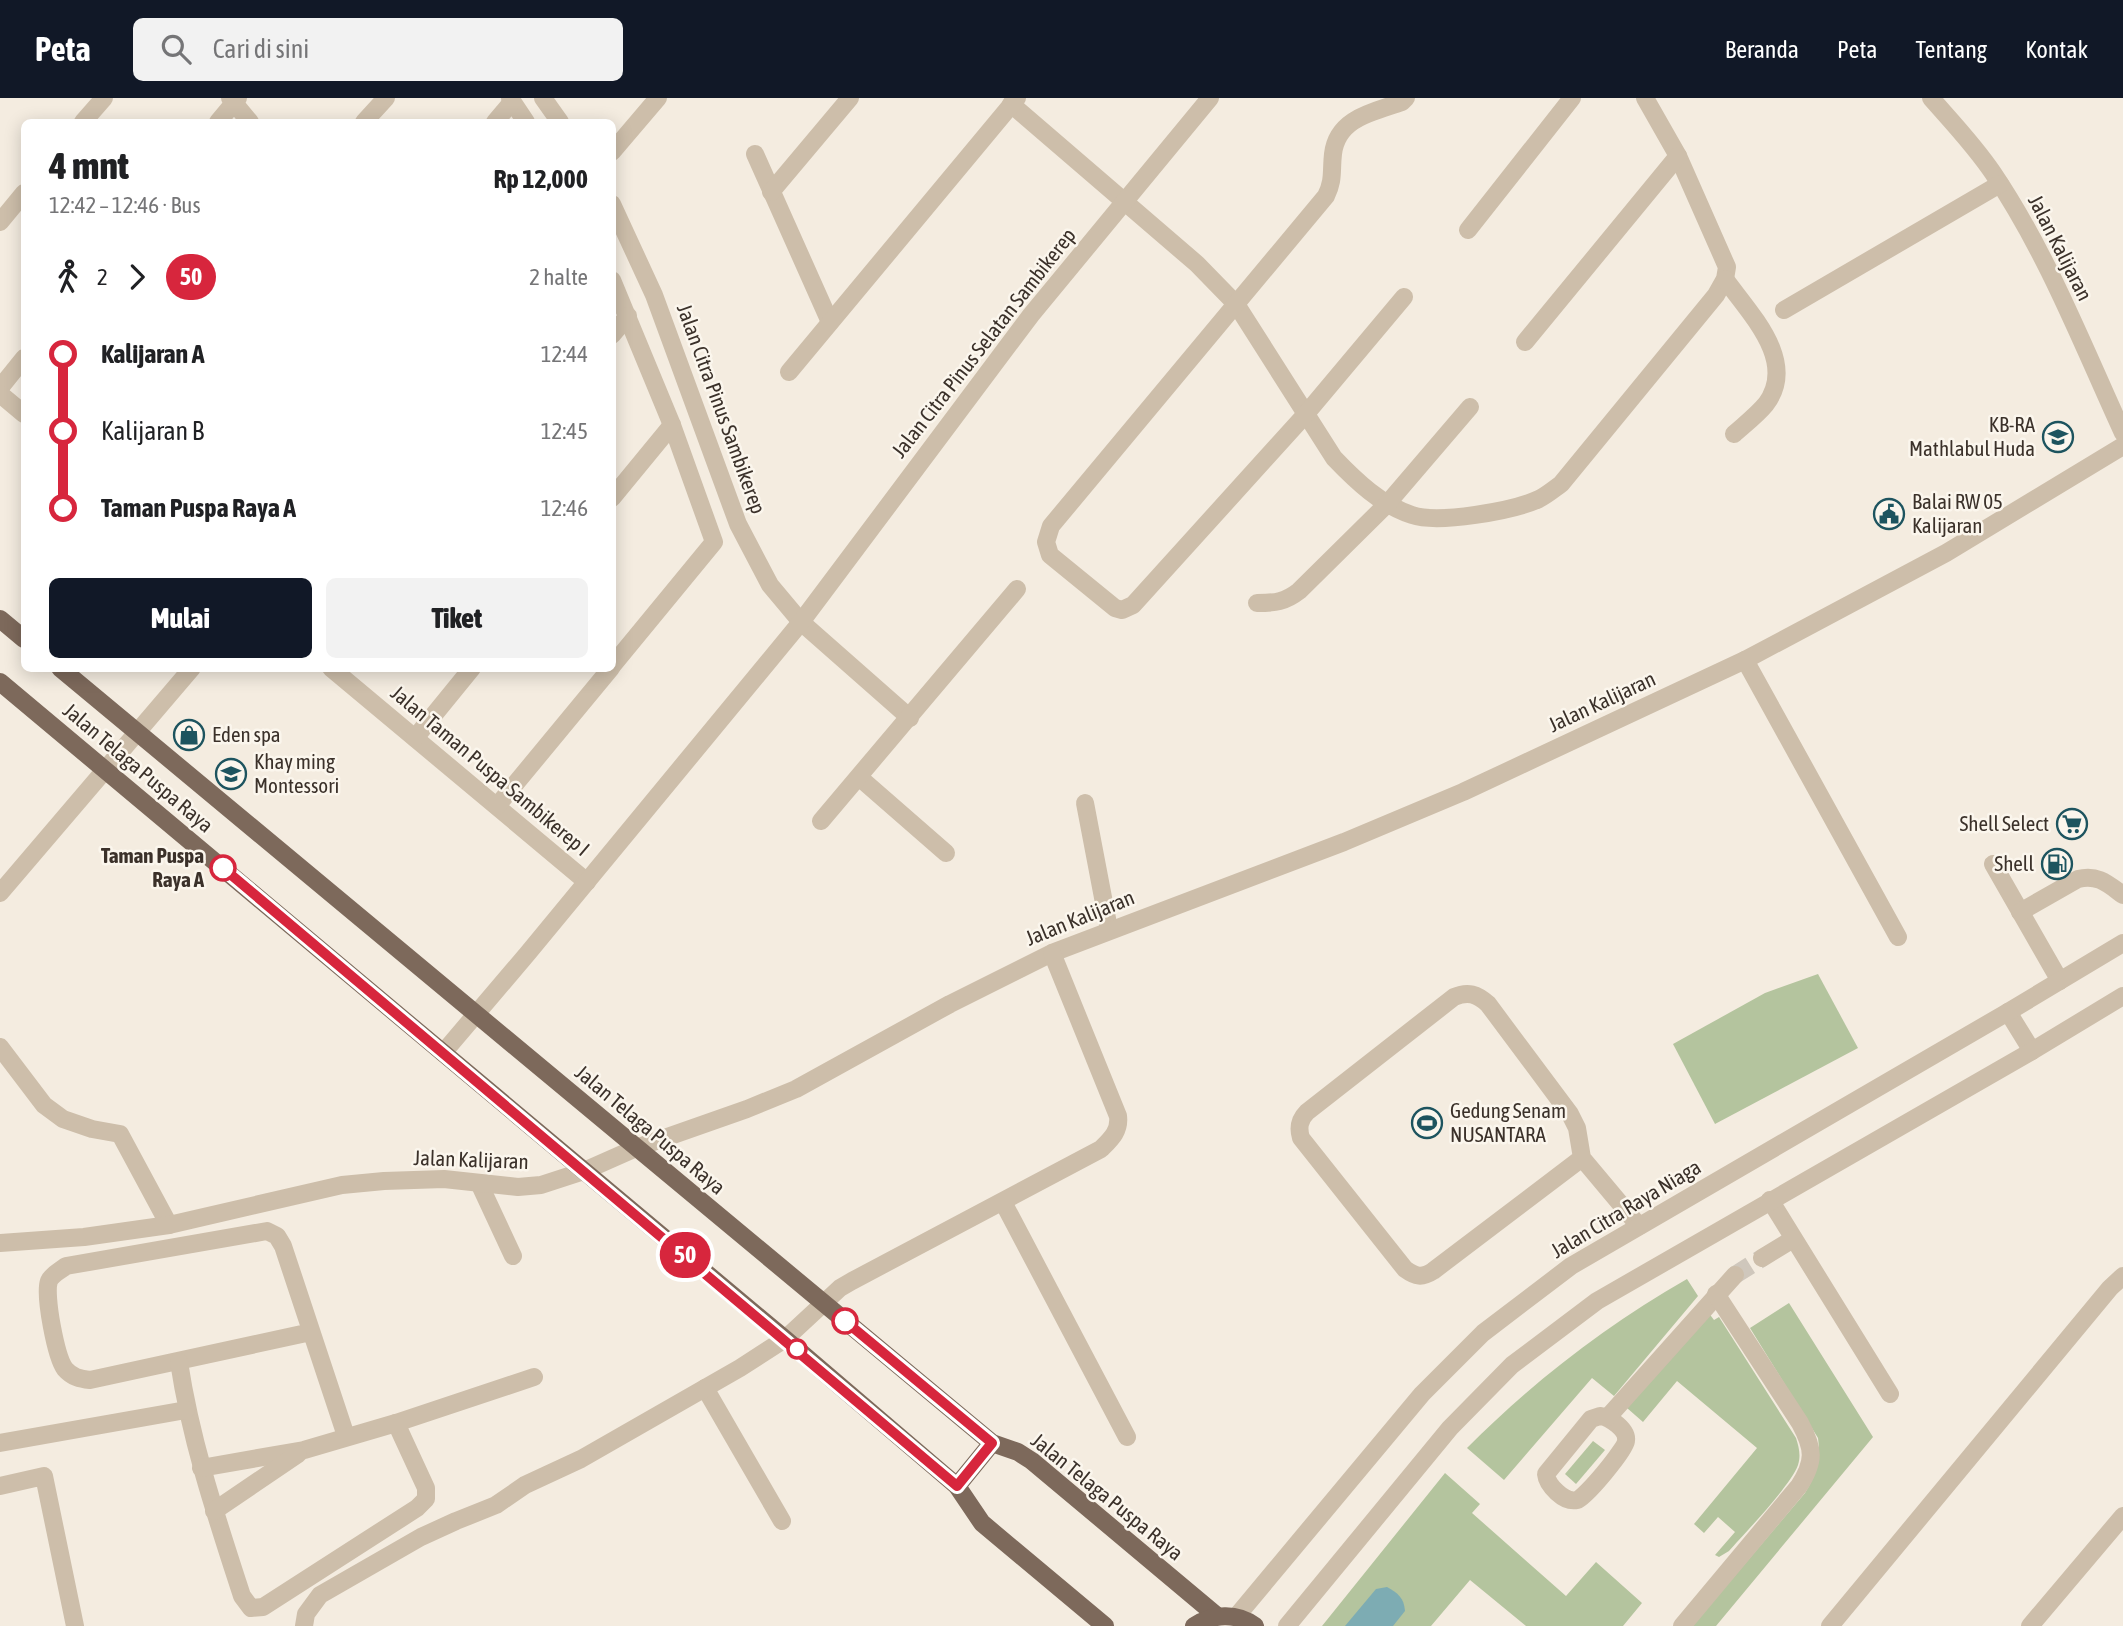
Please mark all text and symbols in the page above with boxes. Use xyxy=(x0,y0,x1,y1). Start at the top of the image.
search box xyxy=(133,18,623,81)
text: Peta xyxy=(35,30,91,68)
icon: search xyxy=(157,30,195,68)
text: Cari di sini xyxy=(213,34,309,64)
text: Beranda xyxy=(1725,36,1799,63)
text: Peta xyxy=(1837,36,1877,63)
text: Tentang xyxy=(1915,36,1987,63)
text: Kontak xyxy=(2025,36,2088,63)
text: 4 mnt xyxy=(49,144,129,187)
text: Rp 12,000 xyxy=(493,164,588,194)
street label: Jalan Kalijaran xyxy=(2024,191,2098,304)
text: 12:42 – 12:46 · Bus xyxy=(49,192,201,218)
street label: Jalan Citra Pinus Selatan Sambikerep xyxy=(886,223,1080,462)
icon: walk xyxy=(49,258,87,296)
icon: forward xyxy=(118,258,156,296)
text: 50 xyxy=(180,263,202,290)
text: 2 xyxy=(97,264,108,290)
text: 2 halte xyxy=(529,264,588,290)
street label: Jalan Citra Pinus Sambikerep xyxy=(673,300,771,517)
text: Kalijaran A xyxy=(101,339,204,369)
text: 12:44 xyxy=(541,341,588,367)
place label: KB-RA Mathlabul Huda xyxy=(1909,412,2036,460)
text: Kalijaran B xyxy=(101,416,204,446)
text: 12:45 xyxy=(541,418,588,444)
school or university icon: KB-RA Mathlabul Huda xyxy=(2041,420,2075,454)
place label: Balai RW 05 Kalijaran xyxy=(1912,489,2003,537)
text: Taman Puspa Raya A xyxy=(101,493,296,523)
text: 12:46 xyxy=(541,495,588,521)
public building icon: Balai RW 05 Kalijaran xyxy=(1872,497,1906,531)
button: Mulai xyxy=(49,578,312,658)
button: Tiket xyxy=(326,578,588,658)
street label: Jalan Kalijaran xyxy=(1544,666,1659,736)
street label: Jalan Taman Puspa Sambikerep I xyxy=(387,680,595,860)
street label: Jalan Telaga Puspa Raya xyxy=(59,698,218,837)
shop icon: Eden spa xyxy=(172,718,206,752)
place label: Eden spa xyxy=(212,722,281,746)
place label: Khay ming Montessori xyxy=(254,749,339,797)
school or university icon: Khay ming Montessori xyxy=(214,757,248,791)
supermarket icon: Shell Select xyxy=(2055,807,2089,841)
place label: Shell Select xyxy=(1959,811,2049,835)
place label: Taman Puspa Raya A xyxy=(101,843,205,891)
fuel station icon: Shell xyxy=(2040,847,2074,881)
place label: Shell xyxy=(1994,851,2034,875)
marker: Taman Puspa Raya A xyxy=(210,855,236,881)
street label: Jalan Kalijaran xyxy=(1022,884,1138,950)
street label: Jalan Telaga Puspa Raya xyxy=(571,1060,730,1199)
place label: Gedung Senam NUSANTARA xyxy=(1450,1098,1566,1146)
sports icon: Gedung Senam NUSANTARA xyxy=(1410,1106,1444,1140)
street label: Jalan Kalijaran xyxy=(413,1145,529,1173)
street label: Jalan Citra Raya Niaga xyxy=(1546,1154,1705,1262)
line badge: 50 xyxy=(654,1232,716,1278)
text: 50 xyxy=(674,1241,696,1268)
unlabelled marker xyxy=(832,1308,858,1334)
unlabelled marker xyxy=(787,1339,807,1359)
street label: Jalan Telaga Puspa Raya xyxy=(1027,1428,1188,1565)

